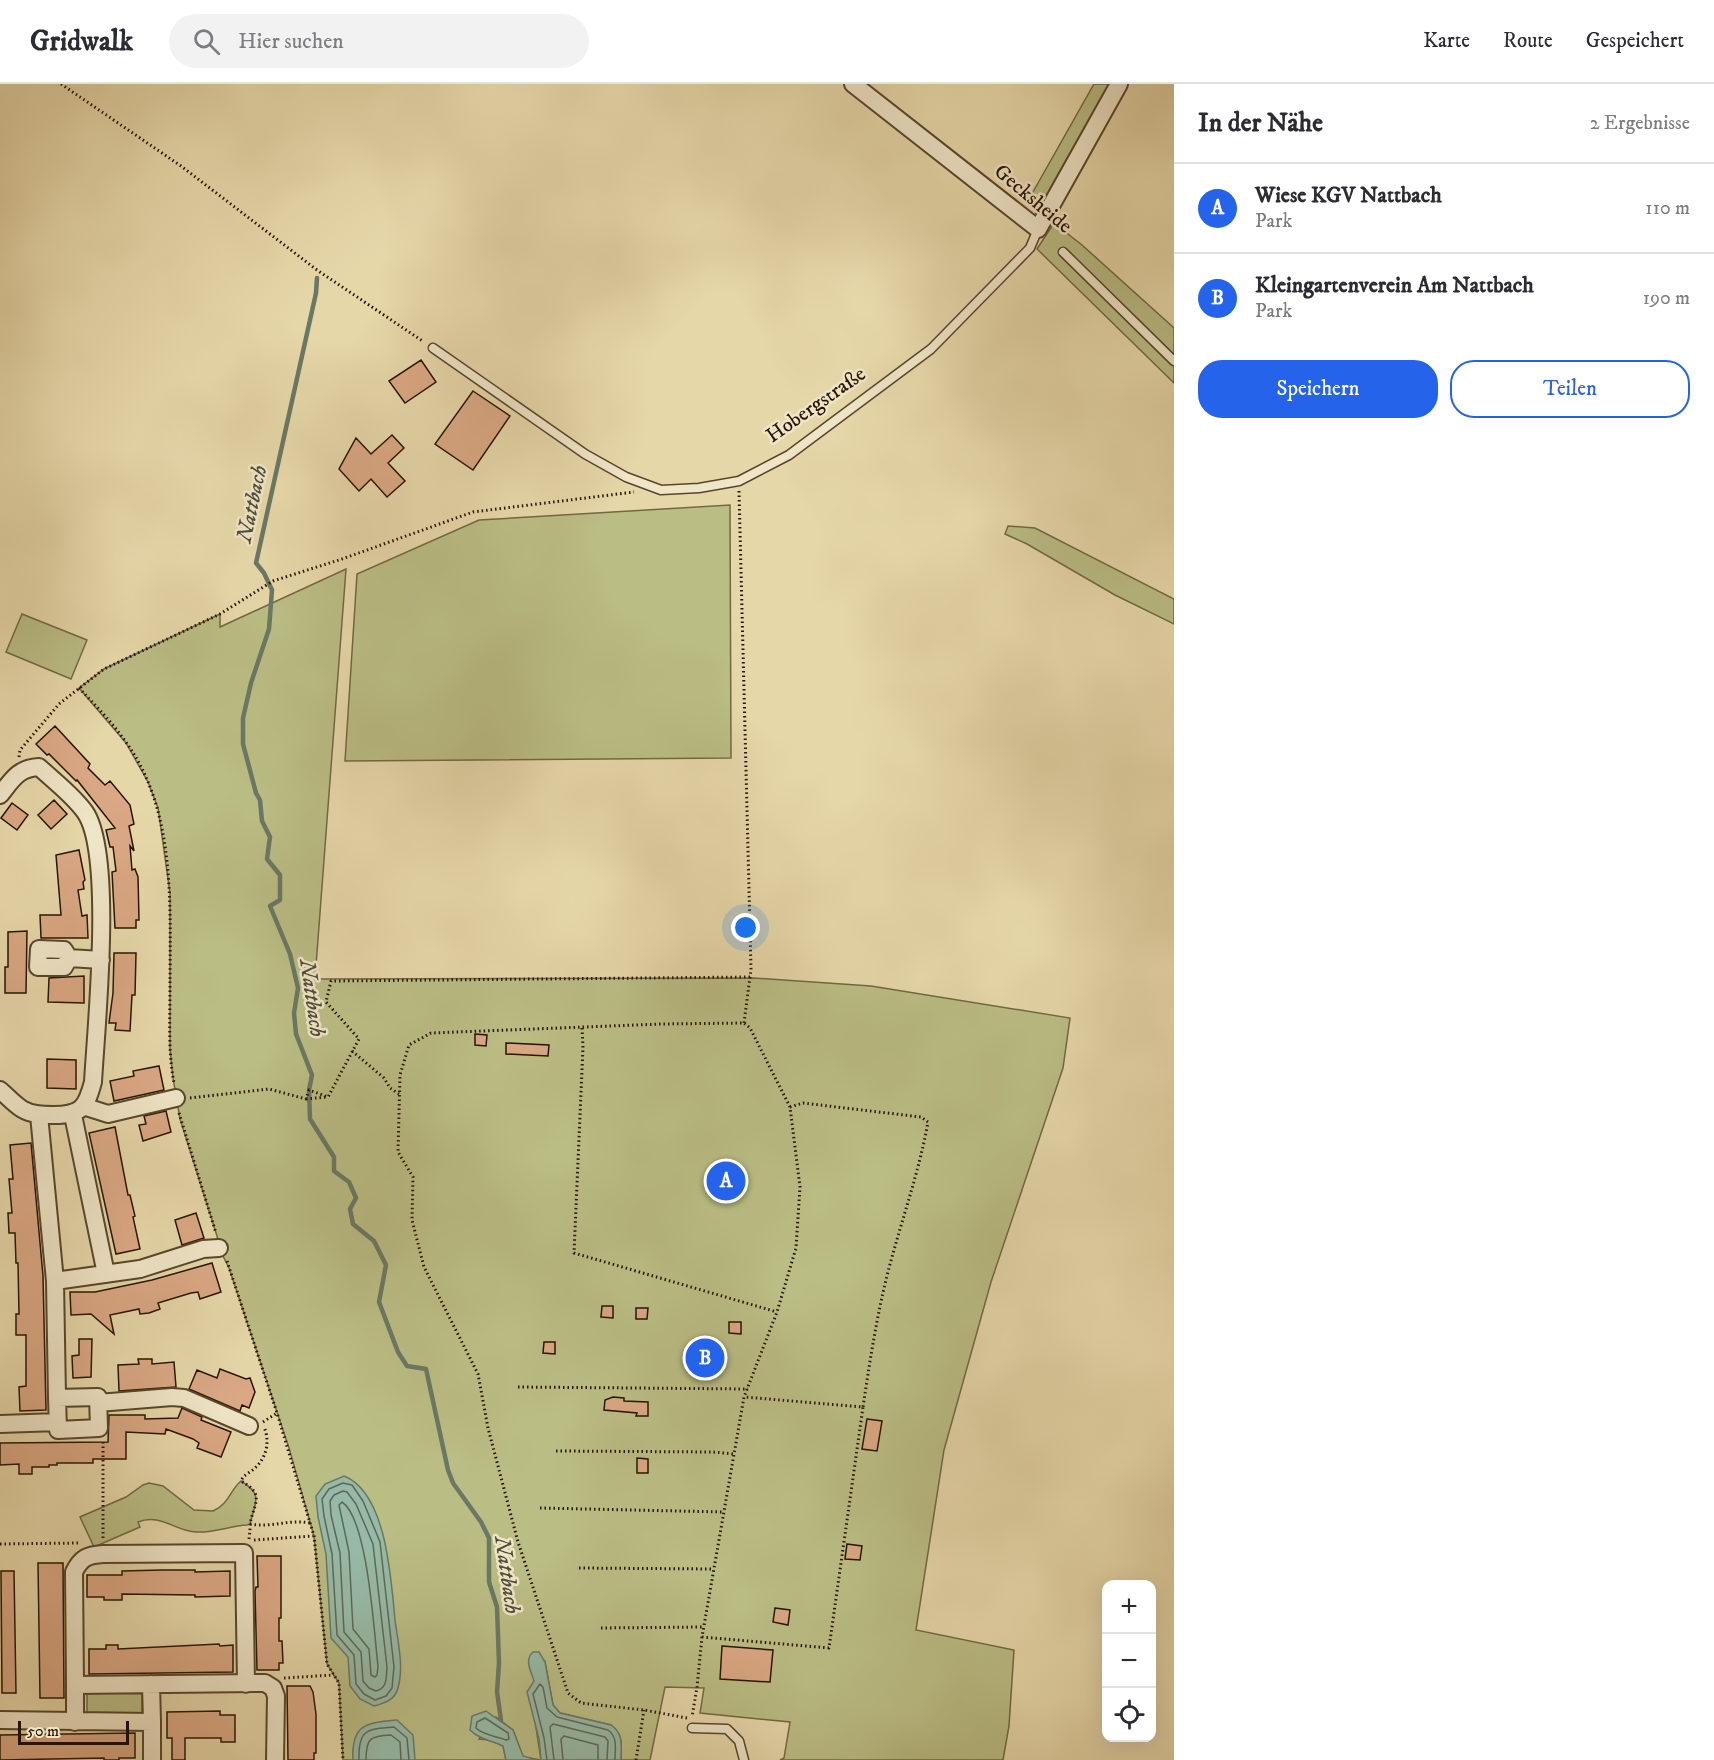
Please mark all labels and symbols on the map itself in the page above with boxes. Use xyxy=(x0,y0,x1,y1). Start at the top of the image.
street label: Gecksheide xyxy=(989,159,1078,239)
street label: Hobergstraße xyxy=(761,361,871,449)
water label: Nattbach xyxy=(230,463,273,547)
your location xyxy=(731,913,760,942)
water label: Nattbach xyxy=(293,955,331,1039)
pin: A xyxy=(706,1158,746,1204)
pin: B xyxy=(686,1336,724,1380)
water label: Nattbach xyxy=(488,1532,526,1616)
scale bar xyxy=(18,1718,129,1746)

